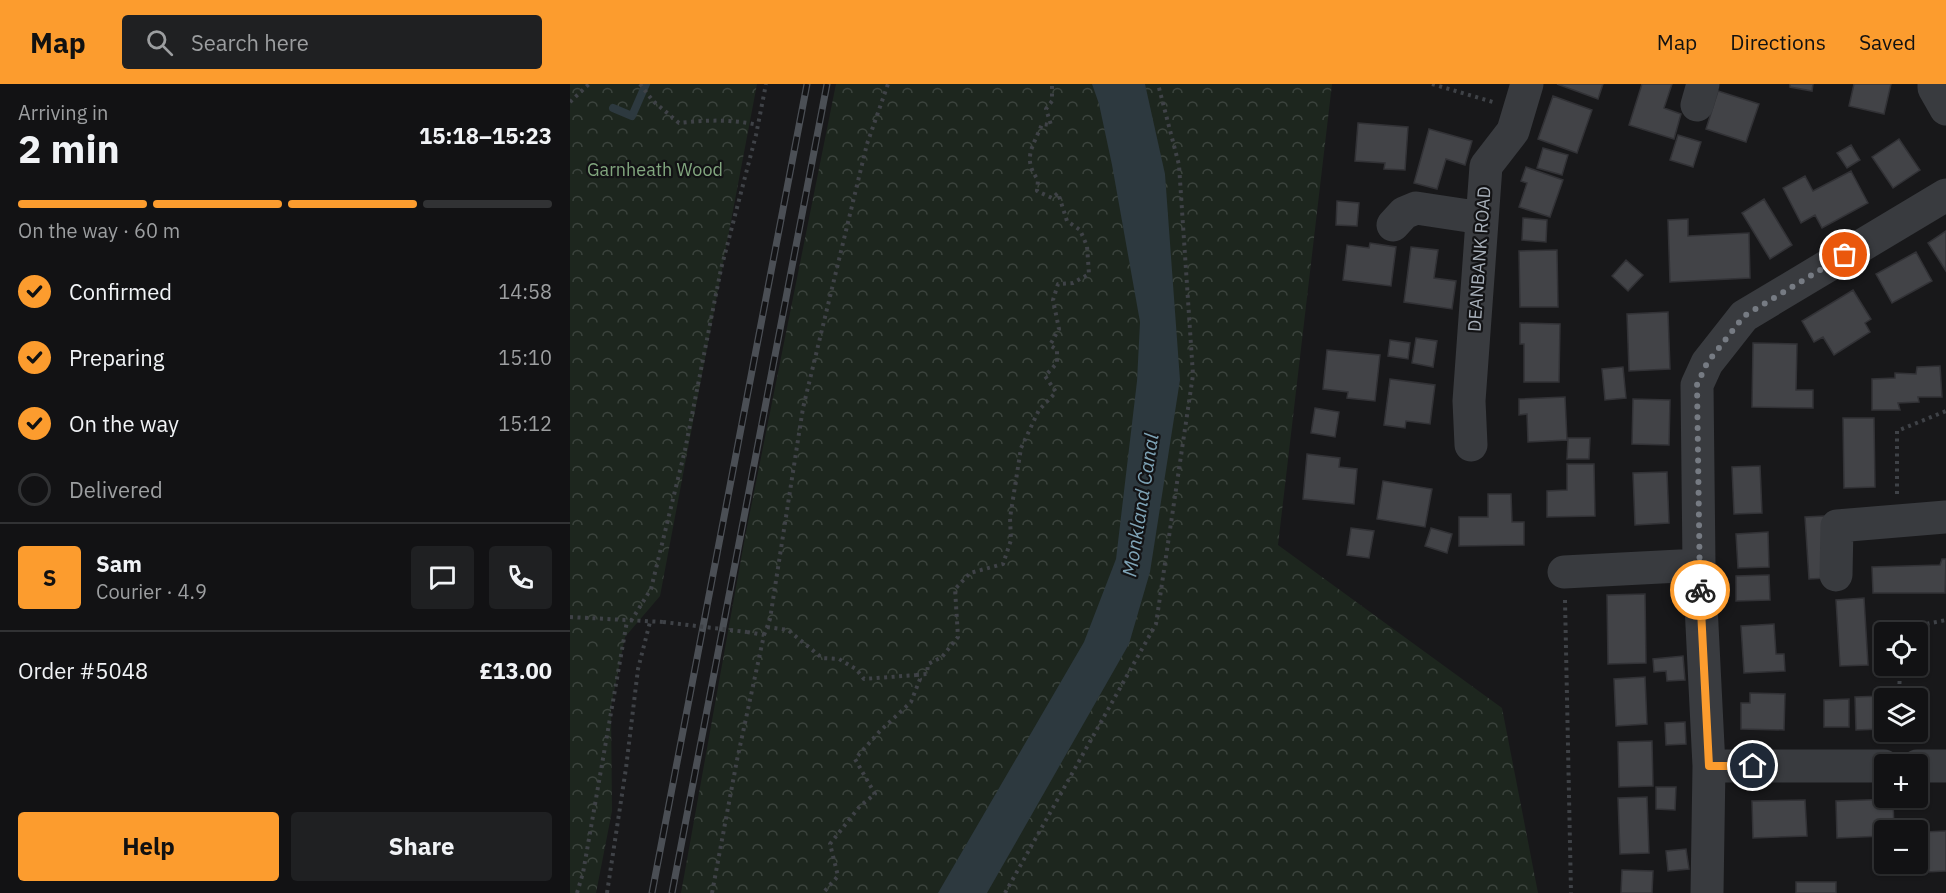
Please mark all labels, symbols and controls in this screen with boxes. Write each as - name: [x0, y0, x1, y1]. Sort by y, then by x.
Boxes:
- search box: [122, 15, 542, 69]
- text: Map: [30, 24, 86, 61]
- icon: search: [143, 26, 176, 59]
- text: Search here: [191, 28, 309, 57]
- text: Map: [1657, 28, 1697, 56]
- text: Directions: [1730, 28, 1826, 56]
- text: Saved: [1859, 28, 1916, 56]
- text: Arriving in: [18, 99, 108, 126]
- text: 15:18–15:23: [419, 121, 552, 150]
- text: 2 min: [18, 123, 120, 174]
- park label: Garnheath Wood: [587, 158, 723, 181]
- street label: DEANBANK ROAD: [1462, 185, 1496, 333]
- text: On the way · 60 m: [18, 217, 180, 244]
- pin: [1819, 229, 1870, 280]
- icon: bag: [1828, 238, 1861, 271]
- icon: check: [18, 275, 51, 308]
- text: Confirmed: [69, 277, 172, 306]
- text: 14:58: [498, 278, 552, 305]
- icon: check: [18, 341, 51, 374]
- text: Preparing: [69, 343, 164, 372]
- text: 15:10: [498, 344, 552, 371]
- icon: check: [18, 407, 51, 440]
- text: On the way: [69, 409, 179, 438]
- text: 15:12: [498, 410, 552, 437]
- water label: Monkland Canal: [1115, 431, 1165, 579]
- text: Delivered: [69, 475, 163, 504]
- button: chat: [411, 546, 474, 609]
- button: phone: [489, 546, 552, 609]
- text: Sam: [96, 549, 142, 578]
- courier: [1670, 560, 1730, 620]
- text: S: [43, 563, 56, 592]
- icon: bike: [1684, 574, 1717, 607]
- text: Courier · 4.9: [96, 578, 207, 605]
- map controls: [1874, 622, 1928, 874]
- button: locate: [1874, 622, 1928, 676]
- text: Order #5048: [18, 656, 148, 685]
- text: £13.00: [480, 656, 552, 685]
- button: layers: [1874, 688, 1928, 742]
- pin: [1727, 740, 1778, 791]
- icon: home: [1736, 749, 1769, 782]
- button: +: [1874, 754, 1928, 808]
- button: Help: [18, 812, 279, 881]
- button: Share: [291, 812, 552, 881]
- button: −: [1874, 820, 1928, 874]

